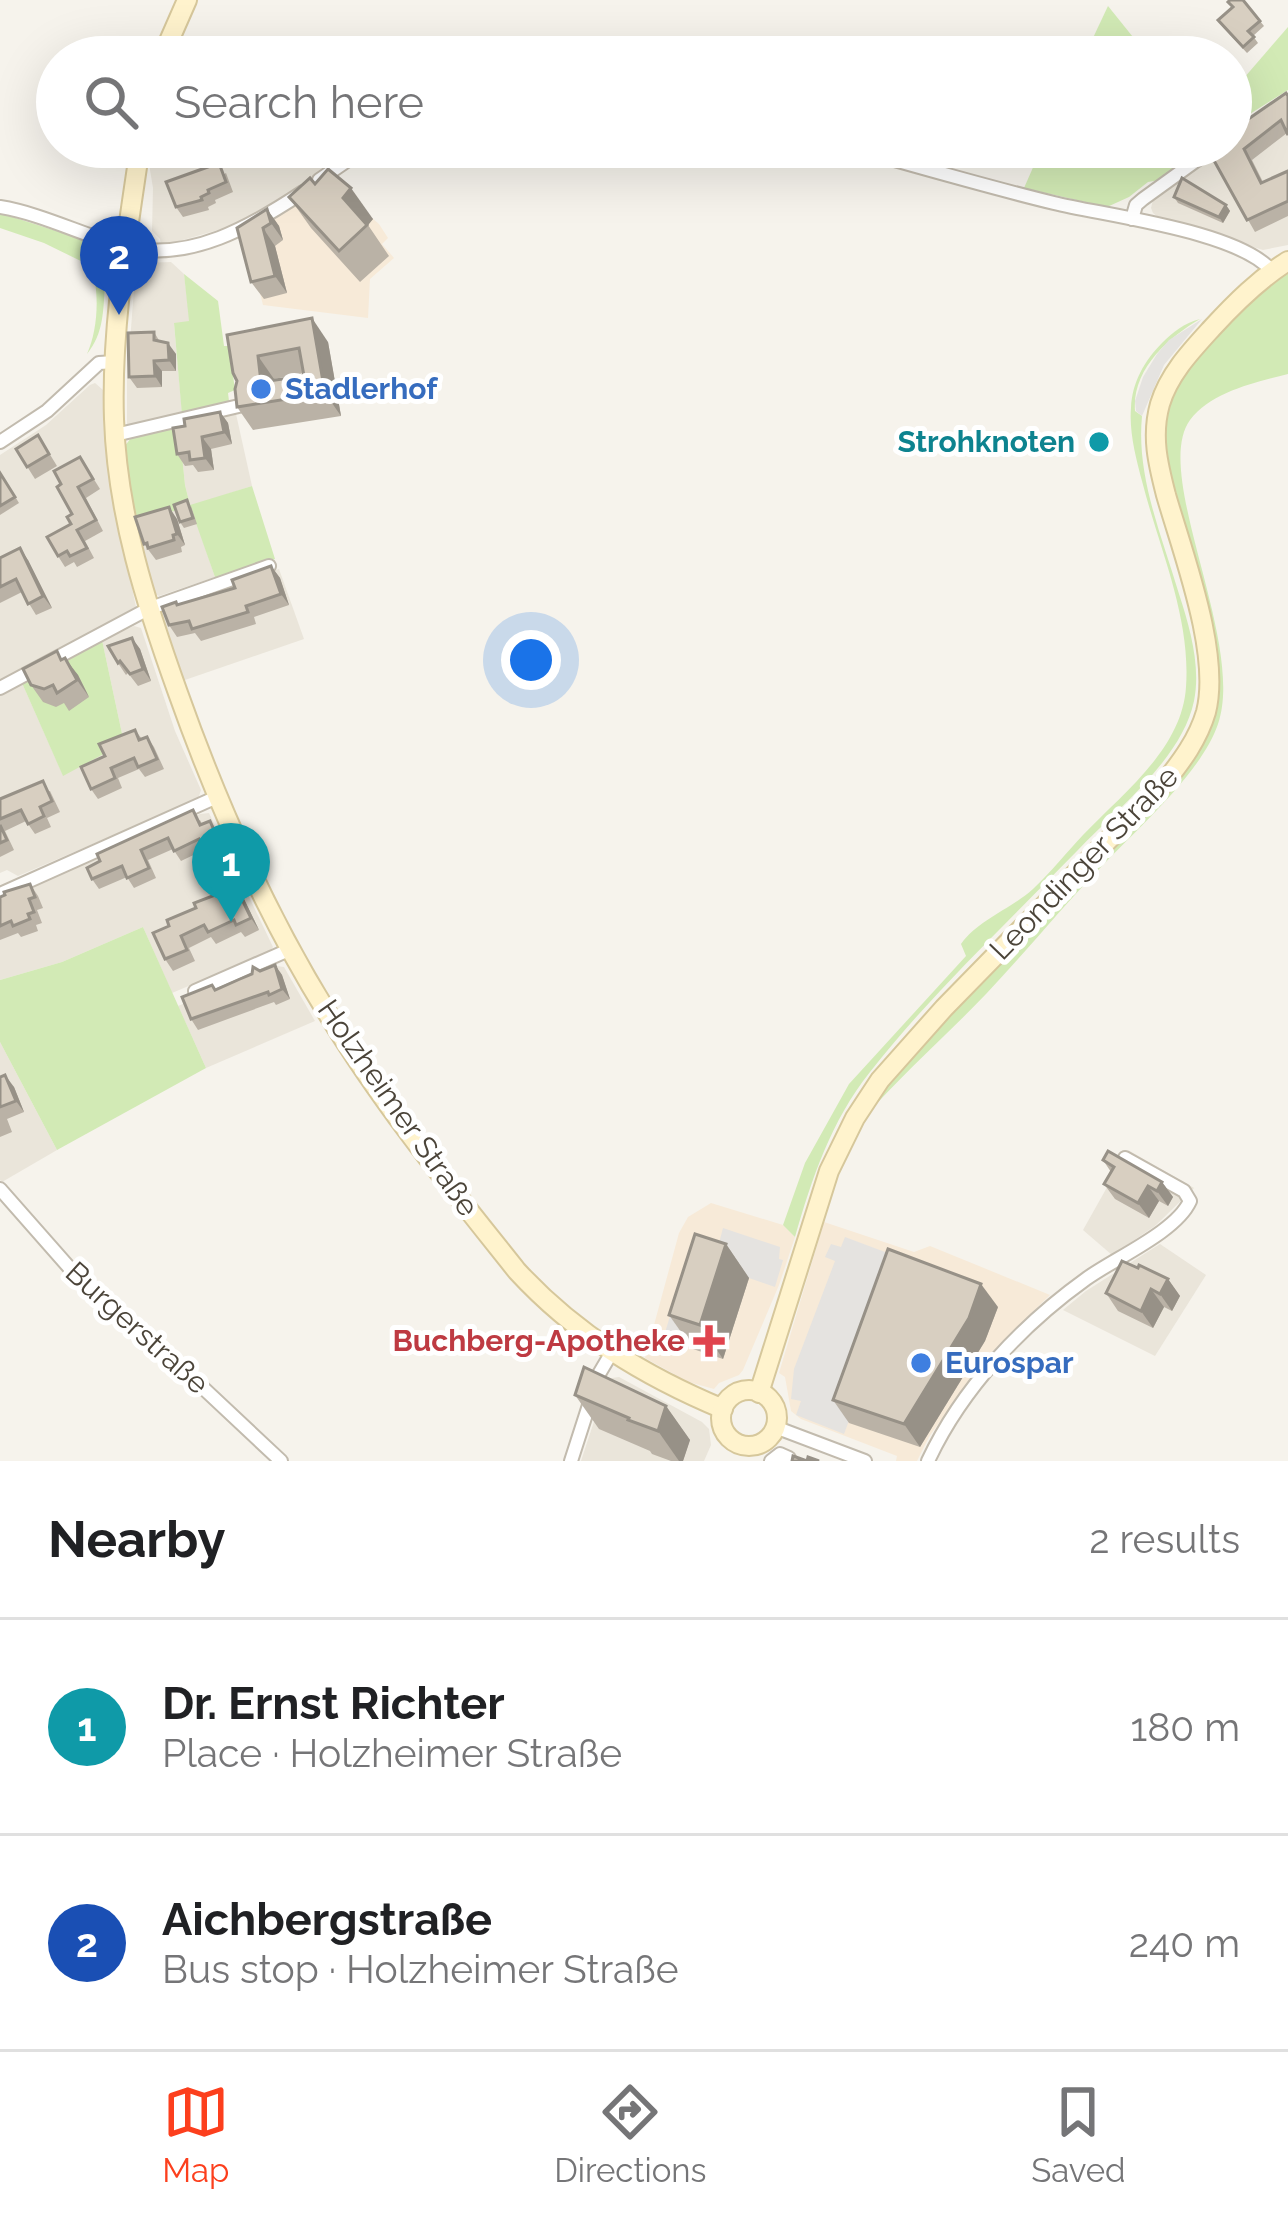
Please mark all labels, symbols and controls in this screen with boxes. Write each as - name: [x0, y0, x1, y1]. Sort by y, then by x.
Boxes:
- search box: [36, 36, 1252, 168]
- icon: search: [78, 69, 144, 135]
- text: Search here: [174, 76, 424, 129]
- pin: 2: [80, 216, 158, 315]
- place label: Stadlerhof: [285, 371, 438, 406]
- marker: Stadlerhof: [248, 376, 274, 402]
- place label: Strohknoten: [898, 424, 1075, 459]
- marker: Strohknoten: [1086, 429, 1112, 455]
- your location: [501, 630, 561, 690]
- street label: Leondinger Straße: [982, 759, 1185, 967]
- pin: 1: [192, 823, 270, 922]
- street label: Holzheimer Straße: [311, 993, 486, 1223]
- street label: Burgerstraße: [59, 1254, 216, 1401]
- place label: Buchberg-Apotheke: [392, 1323, 685, 1358]
- marker: Buchberg-Apotheke: [696, 1328, 722, 1354]
- place label: Eurospar: [945, 1345, 1074, 1380]
- marker: Eurospar: [908, 1350, 934, 1376]
- text: Nearby: [48, 1509, 225, 1569]
- text: 2 results: [1089, 1516, 1240, 1562]
- text: Dr. Ernst Richter: [162, 1677, 505, 1730]
- text: 1: [77, 1704, 97, 1750]
- text: 180 m: [1131, 1704, 1240, 1750]
- text: Place · Holzheimer Straße: [162, 1730, 622, 1776]
- text: Aichbergstraße: [162, 1893, 492, 1946]
- text: 2: [76, 1920, 98, 1966]
- text: 240 m: [1129, 1920, 1240, 1966]
- text: Bus stop · Holzheimer Straße: [162, 1946, 679, 1992]
- tab: Map: [162, 2079, 229, 2190]
- tab: Directions: [554, 2079, 707, 2190]
- tab: Saved: [1031, 2079, 1126, 2190]

